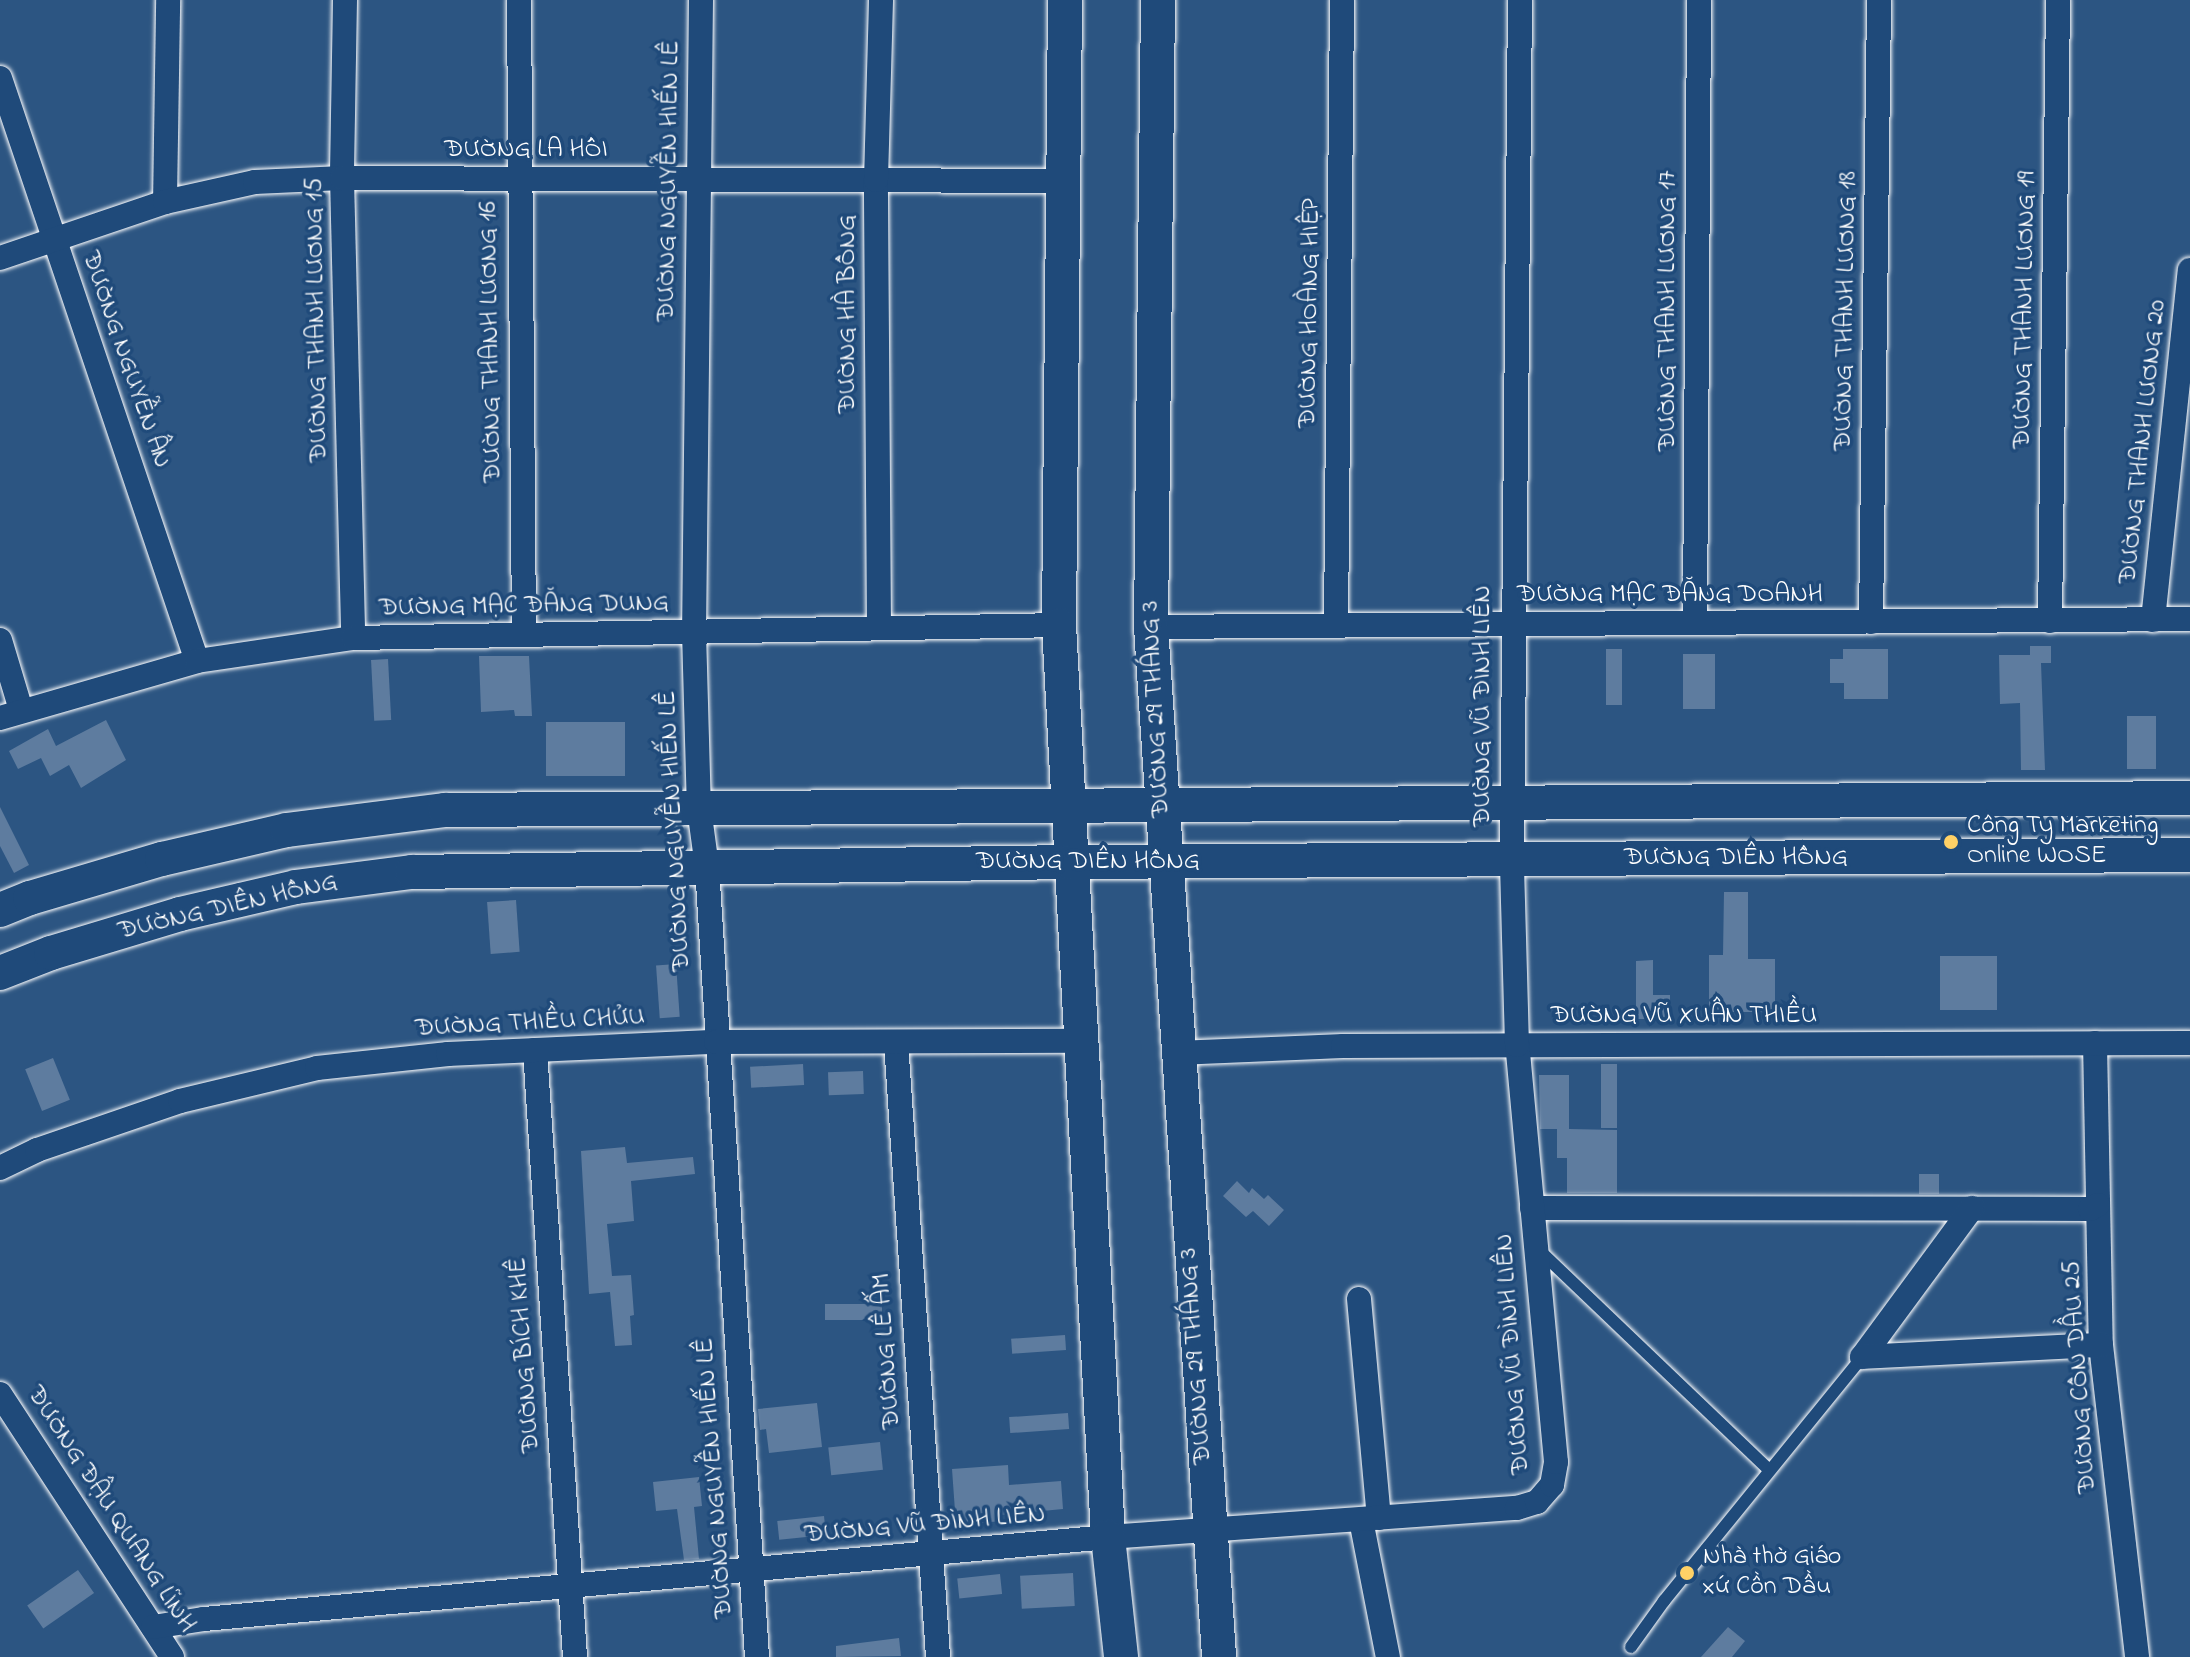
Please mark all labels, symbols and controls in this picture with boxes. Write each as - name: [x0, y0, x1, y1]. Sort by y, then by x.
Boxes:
- street label: ĐƯỜNG NGUYỄN HIẾN LÊ: [652, 40, 688, 322]
- street label: ĐƯỜNG LA HỐI: [444, 135, 608, 167]
- street label: ĐƯỜNG THANH LƯƠNG 17: [1653, 171, 1685, 451]
- street label: ĐƯỜNG THANH LƯƠNG 18: [1829, 171, 1865, 451]
- street label: ĐƯỜNG THANH LƯƠNG 19: [2008, 171, 2044, 449]
- street label: ĐƯỜNG THANH LƯƠNG 15: [300, 177, 336, 463]
- street label: ĐƯỜNG HOÀNG HIỆP: [1293, 198, 1329, 428]
- street label: ĐƯỜNG THANH LƯƠNG 16: [474, 201, 510, 483]
- street label: ĐƯỜNG HÀ BỒNG: [833, 214, 865, 414]
- street label: ĐƯỜNG NGUYỄN ÂN: [73, 248, 177, 472]
- street label: ĐƯỜNG THANH LƯƠNG 20: [2114, 298, 2174, 586]
- street label: ĐƯỜNG MẠC ĐĂNG DOANH: [1517, 580, 1823, 612]
- street label: ĐƯỜNG VŨ ĐÌNH LIÊN: [1468, 585, 1500, 827]
- street label: ĐƯỜNG MẠC ĐĂNG DUNG: [379, 589, 669, 625]
- street label: ĐƯỜNG 29 THÁNG 3: [1136, 600, 1178, 818]
- street label: ĐƯỜNG NGUYỄN HIẾN LÊ: [653, 690, 699, 972]
- place label: Công Ty Marketing Online WOSE: [1967, 811, 2158, 872]
- marker: Công Ty Marketing Online WOSE: [1942, 833, 1960, 851]
- street label: ĐƯỜNG DIÊN HỒNG: [1624, 843, 1848, 875]
- street label: ĐƯỜNG DIÊN HỒNG: [976, 847, 1200, 879]
- street label: ĐƯỜNG DIÊN HỒNG: [115, 868, 341, 948]
- street label: ĐƯỜNG VŨ XUÂN THIỀU: [1551, 1001, 1817, 1033]
- street label: ĐƯỜNG THIỀU CHỬU: [414, 1002, 646, 1046]
- street label: ĐƯỜNG VŨ ĐÌNH LIÊN: [1490, 1232, 1538, 1476]
- street label: ĐƯỜNG 29 THÁNG 3: [1174, 1247, 1220, 1465]
- street label: ĐƯỜNG BÍCH KHÊ: [504, 1256, 548, 1454]
- street label: ĐƯỜNG CỒN DẦU 25: [2057, 1259, 2105, 1495]
- street label: ĐƯỜNG LÊ ẤM: [867, 1272, 909, 1430]
- street label: ĐƯỜNG NGUYỄN HIẾN LÊ: [691, 1337, 741, 1619]
- street label: ĐƯỜNG ĐẬU QUANG LĨNH: [19, 1381, 201, 1639]
- street label: ĐƯỜNG VŨ ĐÌNH LIÊN: [803, 1500, 1047, 1552]
- place label: Nhà thờ Giáo xứ Cồn Dầu: [1703, 1542, 1841, 1604]
- marker: Nhà thờ Giáo xứ Cồn Dầu: [1678, 1564, 1696, 1582]

